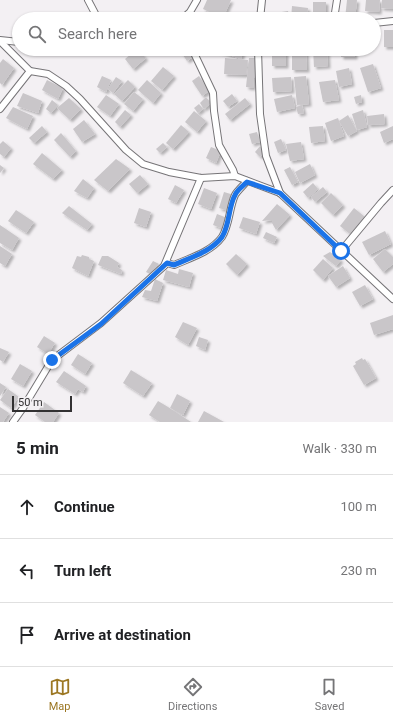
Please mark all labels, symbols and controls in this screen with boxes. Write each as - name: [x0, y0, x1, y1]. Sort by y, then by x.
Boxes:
- search box: [12, 12, 381, 56]
- icon: search: [26, 23, 48, 45]
- text: Search here: [58, 25, 137, 43]
- route start: [332, 242, 350, 260]
- route end: [43, 351, 61, 369]
- scale bar: [12, 394, 72, 413]
- text: 50 m: [18, 396, 43, 409]
- text: 5 min: [16, 438, 59, 458]
- text: Walk · 330 m: [302, 441, 377, 456]
- icon: ahead: [16, 496, 38, 518]
- text: Continue: [54, 498, 115, 516]
- text: 100 m: [340, 499, 377, 514]
- icon: left: [16, 560, 38, 582]
- text: Turn left: [54, 562, 111, 580]
- text: 230 m: [340, 563, 377, 578]
- icon: arrive: [16, 624, 38, 646]
- text: Arrive at destination: [54, 626, 191, 644]
- tab: Map: [49, 676, 71, 713]
- tab: Directions: [168, 676, 217, 713]
- tab: Saved: [315, 676, 344, 713]

